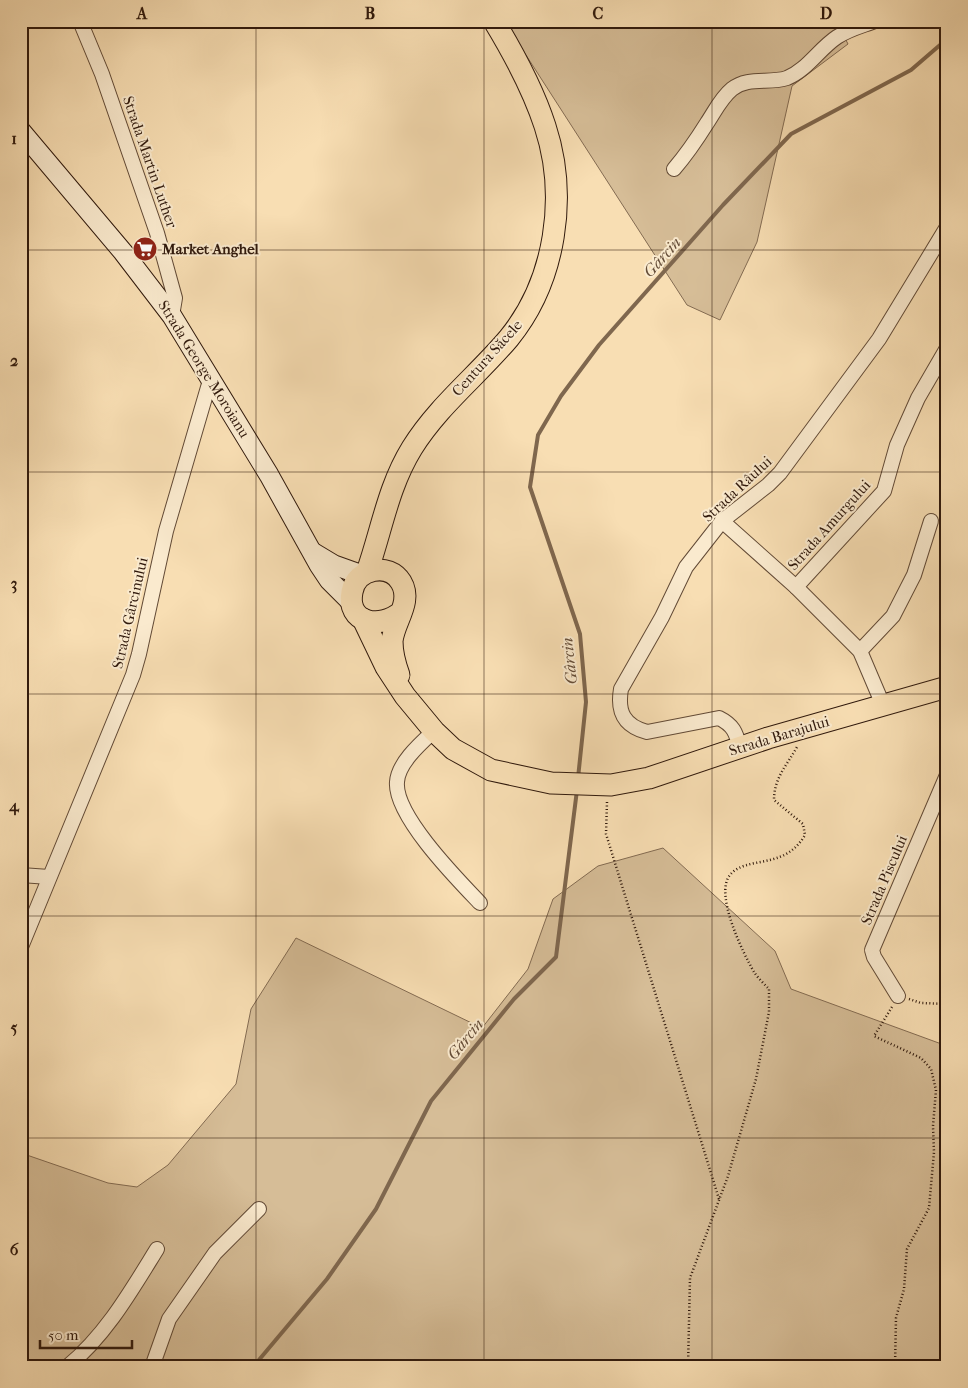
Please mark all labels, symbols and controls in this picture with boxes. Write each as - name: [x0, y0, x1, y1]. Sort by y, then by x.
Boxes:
- text: A: [136, 4, 148, 23]
- text: B: [365, 4, 375, 23]
- text: C: [593, 4, 604, 23]
- text: D: [820, 4, 832, 23]
- street label: Strada Martin Luther: [119, 94, 181, 231]
- text: 1: [11, 129, 17, 148]
- water label: Gârcin: [639, 233, 685, 281]
- supermarket icon: Market Anghel: [132, 236, 158, 262]
- place label: Market Anghel: [161, 240, 260, 258]
- street label: Strada George Moroianu: [154, 297, 254, 441]
- street label: Centura Săcele: [448, 316, 526, 400]
- text: 2: [10, 351, 18, 370]
- street label: Strada Râului: [699, 452, 776, 526]
- street label: Strada Amurgului: [784, 476, 875, 574]
- street label: Strada Gârcinului: [108, 555, 152, 670]
- text: 3: [11, 574, 17, 594]
- water label: Gârcin: [557, 637, 581, 685]
- street label: Strada Barajului: [727, 712, 832, 760]
- text: 4: [8, 796, 20, 816]
- street label: Strada Piscului: [857, 832, 911, 928]
- water label: Gârcin: [443, 1015, 487, 1063]
- text: 5: [11, 1018, 18, 1037]
- text: 6: [10, 1240, 19, 1259]
- scale bar: [40, 1318, 132, 1350]
- text: 50 m: [48, 1326, 79, 1344]

